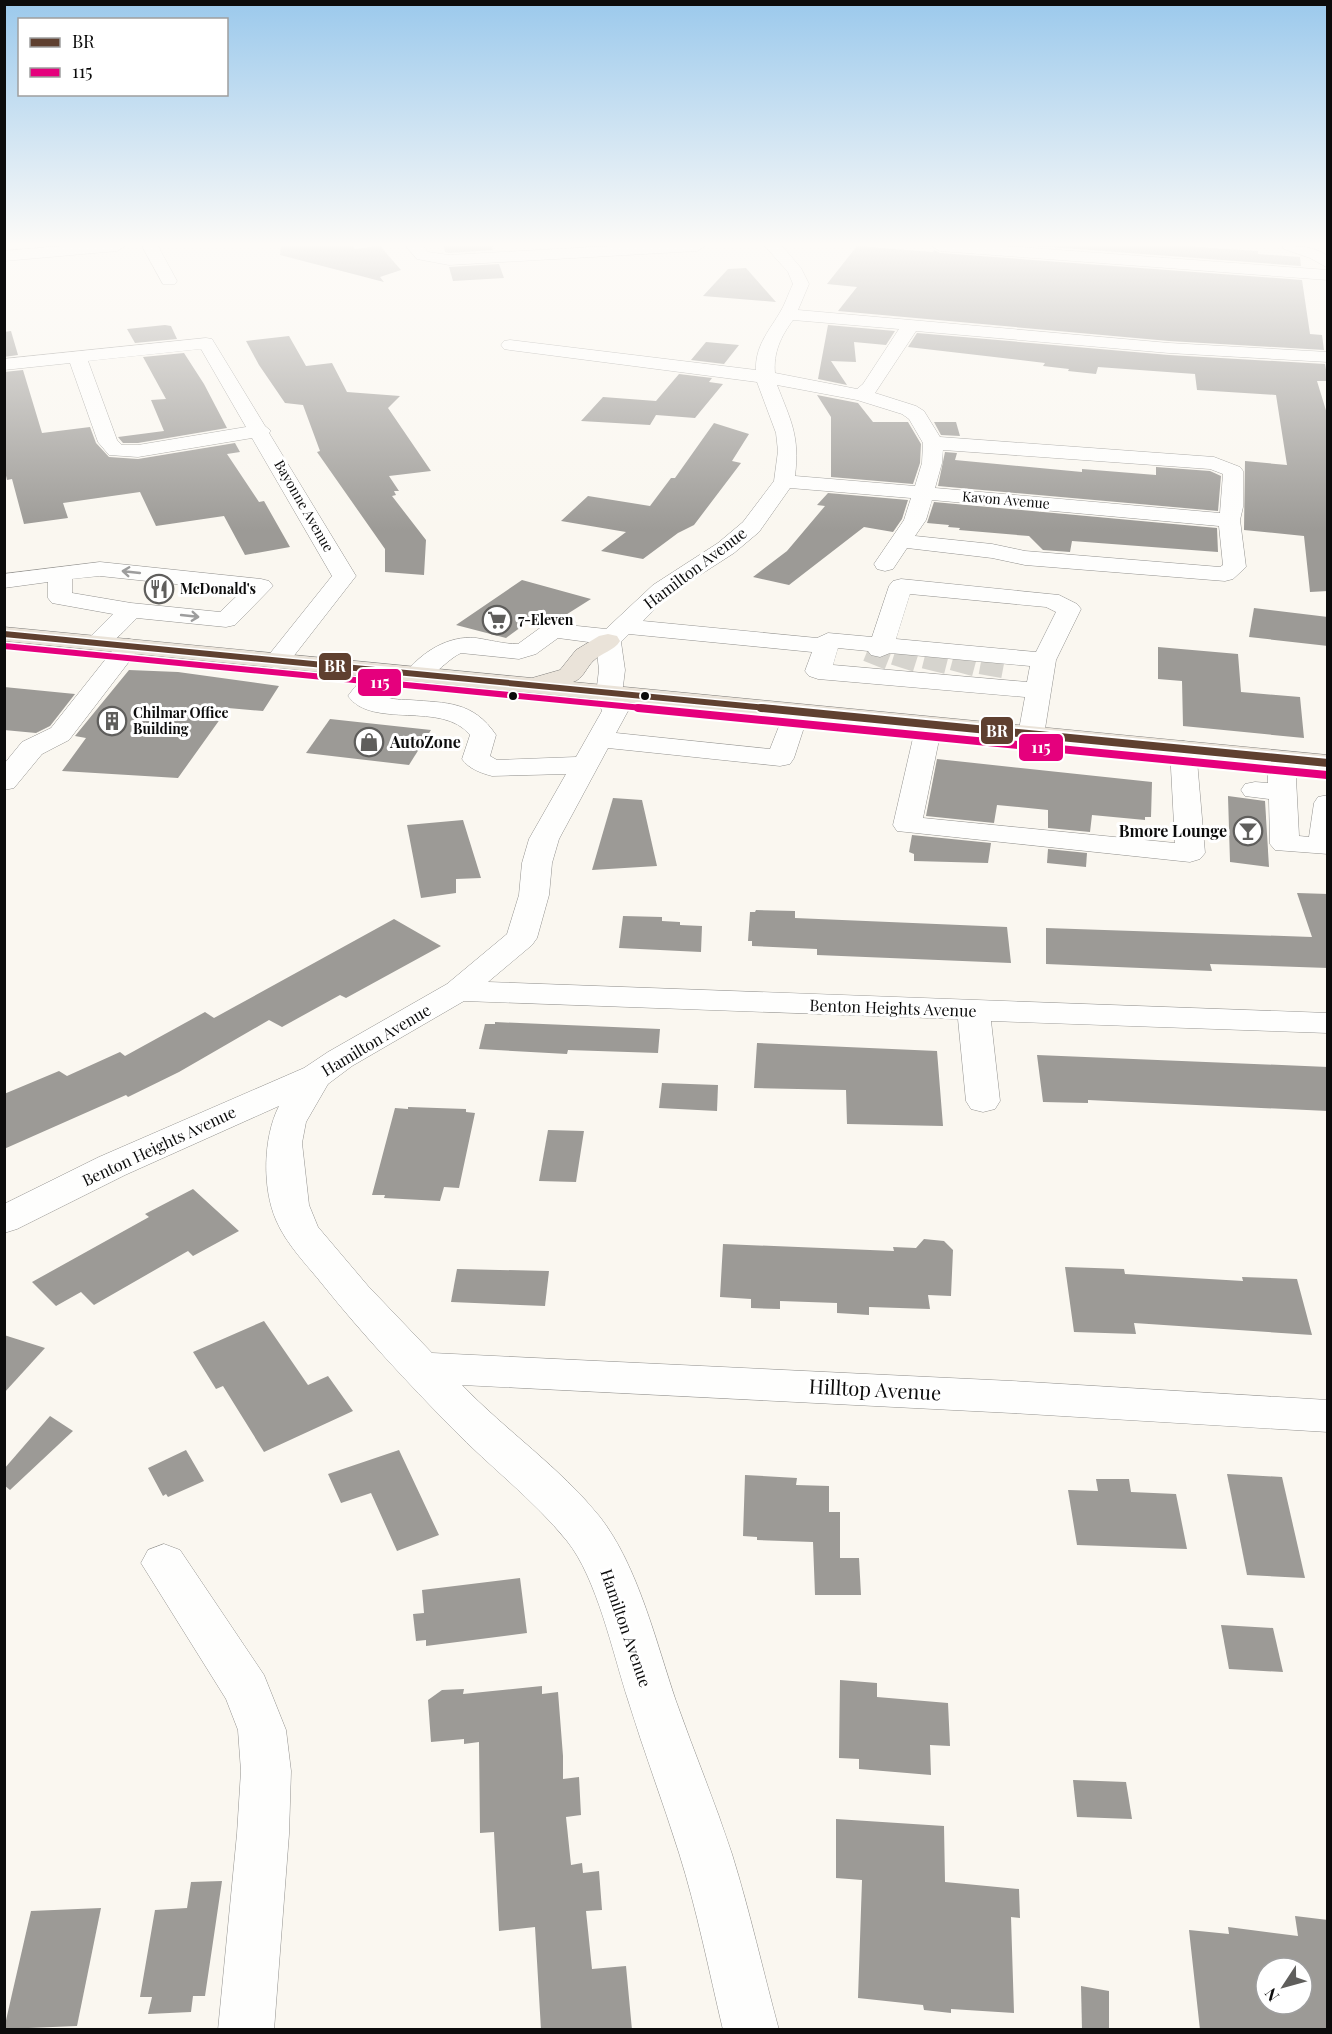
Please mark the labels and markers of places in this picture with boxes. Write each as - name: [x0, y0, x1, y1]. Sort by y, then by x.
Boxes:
- restaurant icon: McDonald's: [143, 573, 175, 605]
- place label: McDonald's: [180, 579, 256, 598]
- supermarket icon: 7-Eleven: [481, 604, 513, 636]
- place label: 7-Eleven: [518, 610, 574, 629]
- unlabelled marker: [507, 690, 519, 702]
- unlabelled marker: [639, 690, 651, 702]
- place label: Chilmar Office Building: [133, 703, 228, 738]
- building icon: Chilmar Office Building: [96, 705, 128, 737]
- shop icon: AutoZone: [353, 726, 385, 758]
- place label: AutoZone: [389, 731, 461, 752]
- bar icon: Bmore Lounge: [1232, 815, 1264, 847]
- place label: Bmore Lounge: [1119, 820, 1227, 841]

